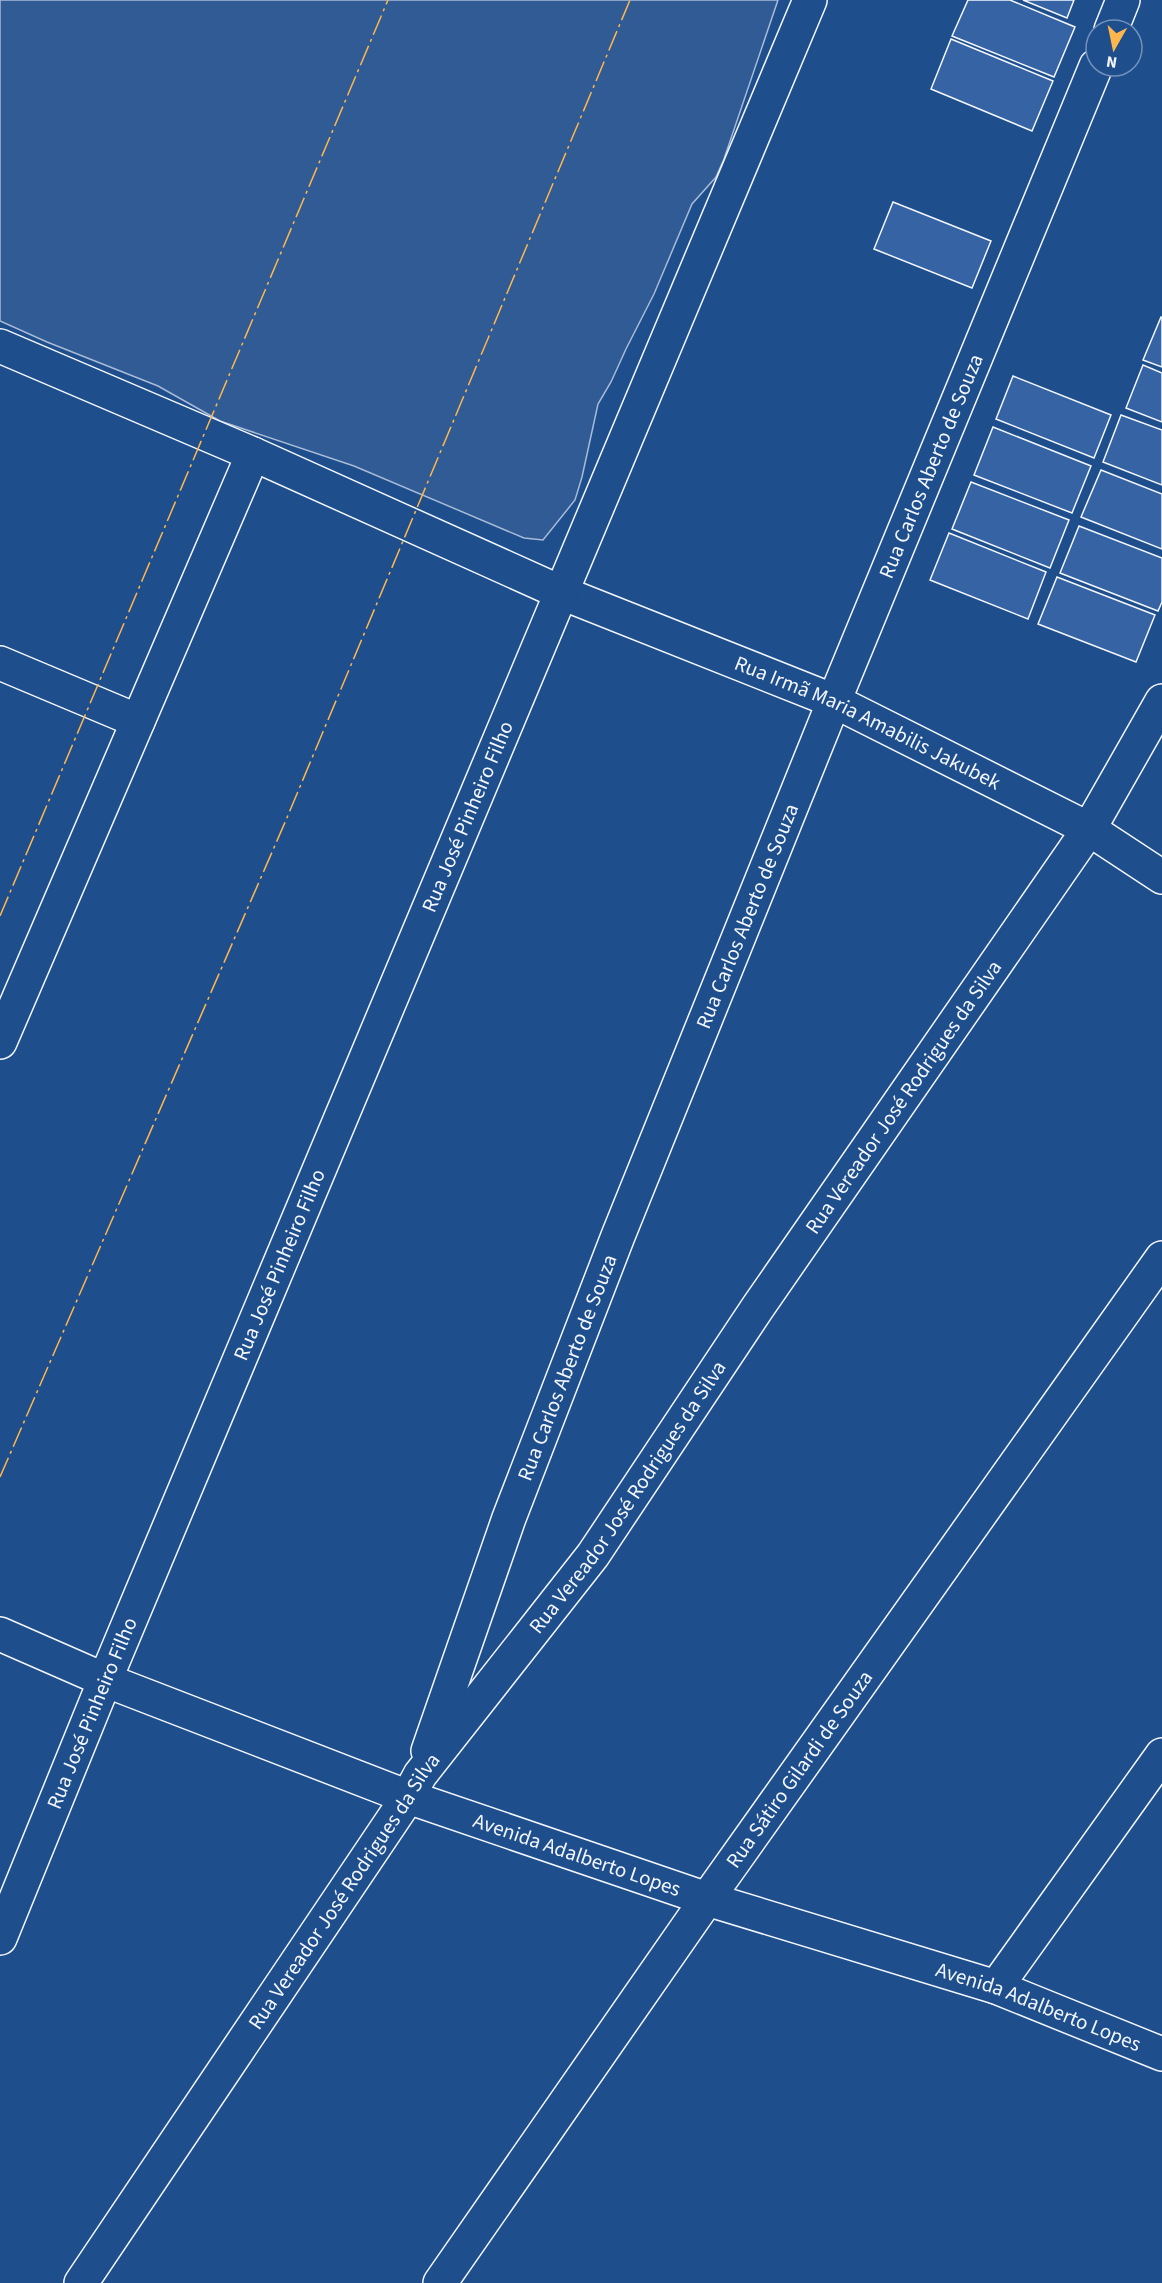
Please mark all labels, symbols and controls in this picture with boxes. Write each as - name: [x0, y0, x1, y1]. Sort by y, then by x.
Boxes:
- north arrow: [1084, 18, 1144, 78]
- text: N: [1105, 50, 1119, 74]
- street label: Rua Carlos Aberto de Souza: [871, 349, 991, 583]
- street label: Rua Irmã Maria Amabilis Jakubek: [730, 648, 1006, 798]
- street label: Rua José Pinheiro Filho: [414, 716, 521, 917]
- street label: Rua Carlos Aberto de Souza: [688, 799, 806, 1033]
- street label: Rua Vereador José Rodrigues da Silva: [798, 954, 1009, 1240]
- street label: Rua José Pinheiro Filho: [226, 1164, 333, 1365]
- street label: Rua Carlos Aberto de Souza: [510, 1250, 624, 1485]
- street label: Rua Vereador José Rodrigues da Silva: [522, 1354, 733, 1640]
- street label: Rua José Pinheiro Filho: [39, 1612, 145, 1814]
- street label: Rua Sátiro Gilardi de Souza: [719, 1664, 880, 1874]
- street label: Rua Vereador José Rodrigues da Silva: [241, 1746, 447, 2036]
- street label: Avenida Adalberto Lopes: [469, 1805, 685, 1904]
- street label: Avenida Adalberto Lopes: [932, 1955, 1146, 2059]

